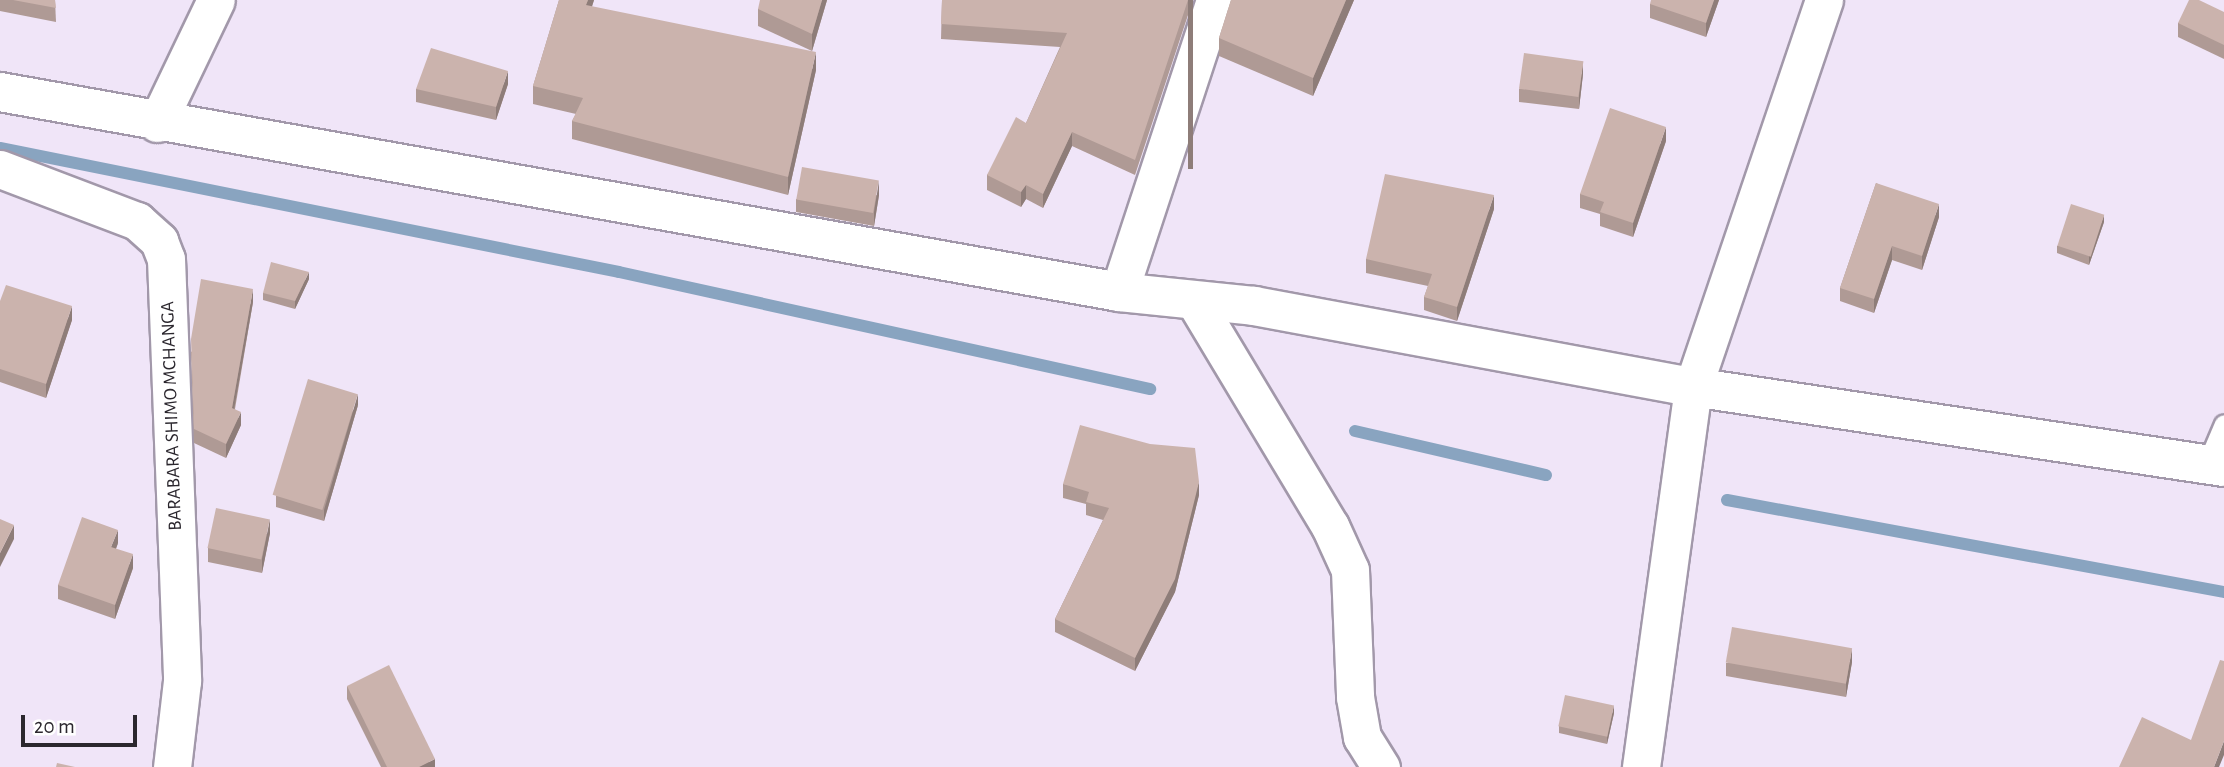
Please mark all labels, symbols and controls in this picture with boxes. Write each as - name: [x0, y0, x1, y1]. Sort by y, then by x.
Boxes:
- street label: BARABARA SHIMO MCHANGA: [157, 301, 187, 531]
- scale bar: [24, 700, 140, 744]
- text: 20 m: [34, 716, 75, 737]

